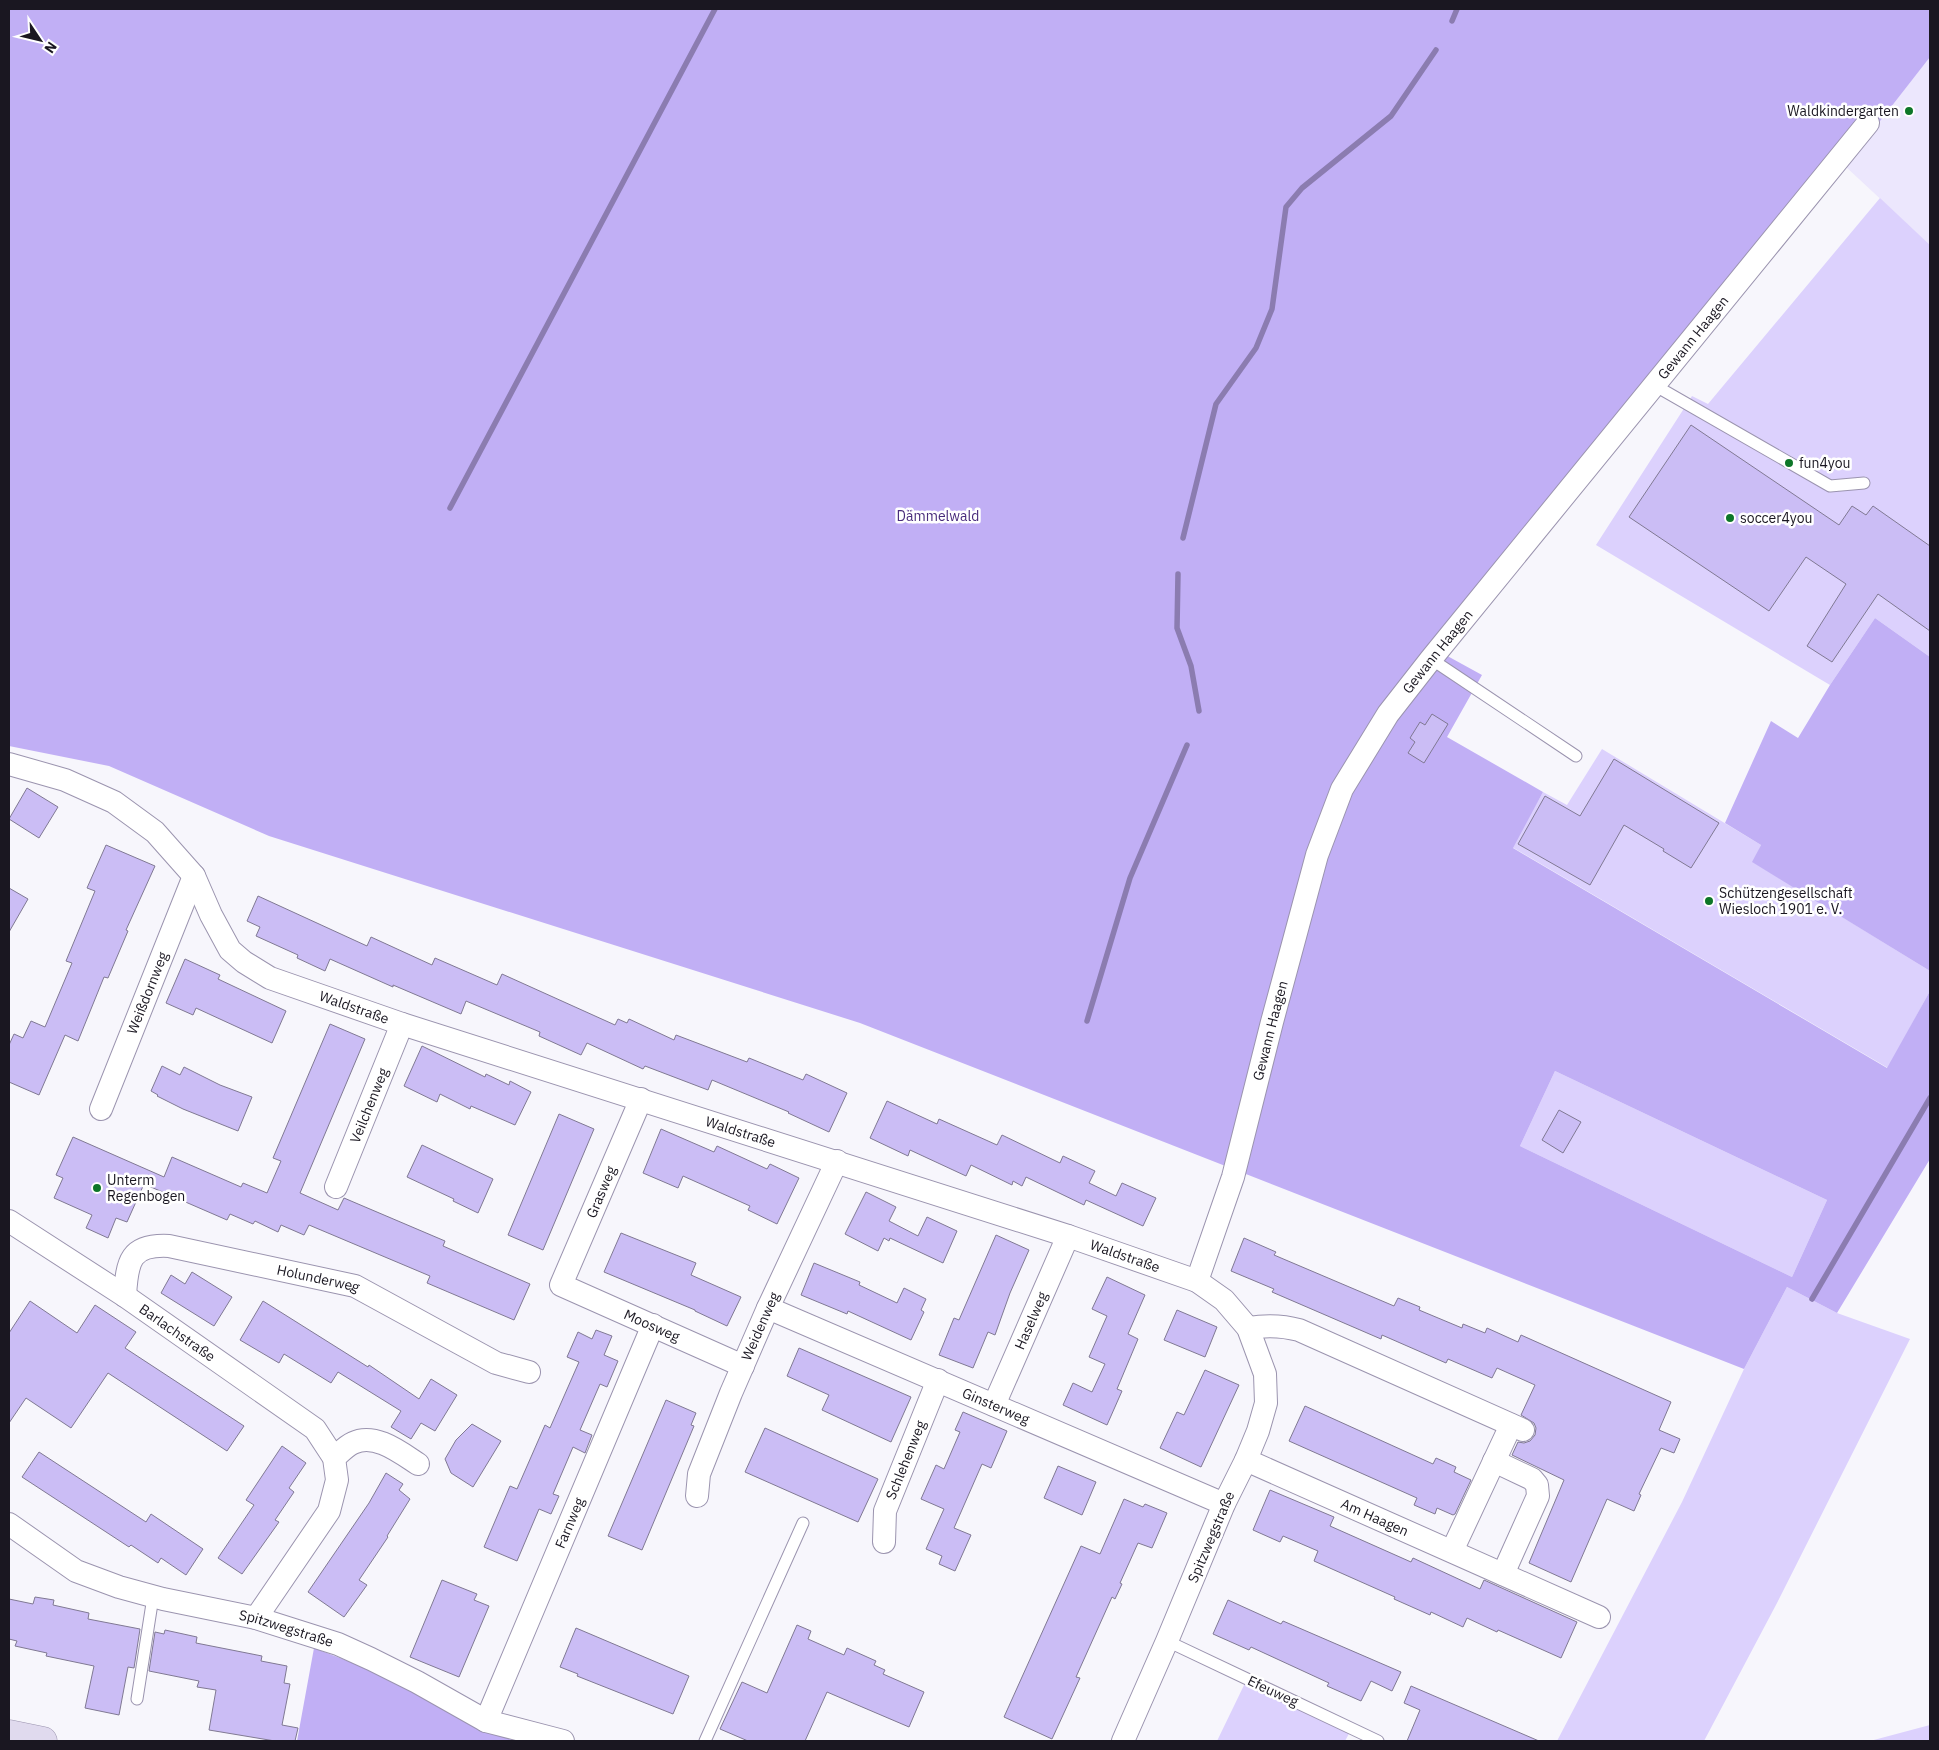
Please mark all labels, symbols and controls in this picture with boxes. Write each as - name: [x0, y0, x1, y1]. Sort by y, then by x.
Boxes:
- north arrow: [15, 15, 65, 65]
- text: N: [40, 38, 61, 57]
- place label: Waldkindergarten: [1787, 102, 1899, 120]
- marker: Waldkindergarten: [1903, 105, 1915, 117]
- street label: Gewann Haagen: [1654, 292, 1732, 383]
- place label: fun4you: [1799, 454, 1851, 472]
- marker: fun4you: [1783, 457, 1795, 469]
- park label: Dämmelwald: [897, 507, 979, 525]
- place label: soccer4you: [1740, 509, 1813, 527]
- marker: soccer4you: [1724, 512, 1736, 524]
- street label: Gewann Haagen: [1398, 606, 1477, 697]
- place label: Schützengesellschaft Wiesloch 1901 e. V.: [1719, 884, 1853, 918]
- marker: Schützengesellschaft Wiesloch 1901 e. V.: [1703, 895, 1715, 907]
- street label: Weißdornweg: [123, 949, 172, 1037]
- street label: Gewann Haagen: [1249, 979, 1292, 1083]
- street label: Waldstraße: [317, 987, 392, 1028]
- street label: Veilchenweg: [346, 1065, 393, 1146]
- street label: Waldstraße: [703, 1112, 778, 1151]
- street label: Grasweg: [582, 1163, 620, 1221]
- place label: Unterm Regenbogen: [107, 1171, 185, 1205]
- marker: Unterm Regenbogen: [91, 1182, 103, 1194]
- street label: Waldstraße: [1088, 1235, 1163, 1276]
- street label: Holunderweg: [275, 1260, 364, 1296]
- street label: Haselweg: [1010, 1288, 1052, 1352]
- street label: Weidenweg: [737, 1289, 783, 1363]
- street label: Barlachstraße: [136, 1300, 219, 1366]
- street label: Moosweg: [621, 1305, 683, 1346]
- street label: Ginsterweg: [959, 1384, 1033, 1429]
- street label: Schlehenweg: [882, 1417, 930, 1502]
- street label: Spitzwegstraße: [1184, 1488, 1239, 1586]
- street label: Farnweg: [551, 1494, 588, 1551]
- street label: Am Haagen: [1338, 1494, 1412, 1540]
- street label: Spitzwegstraße: [237, 1606, 336, 1651]
- street label: Efeuweg: [1245, 1671, 1302, 1711]

